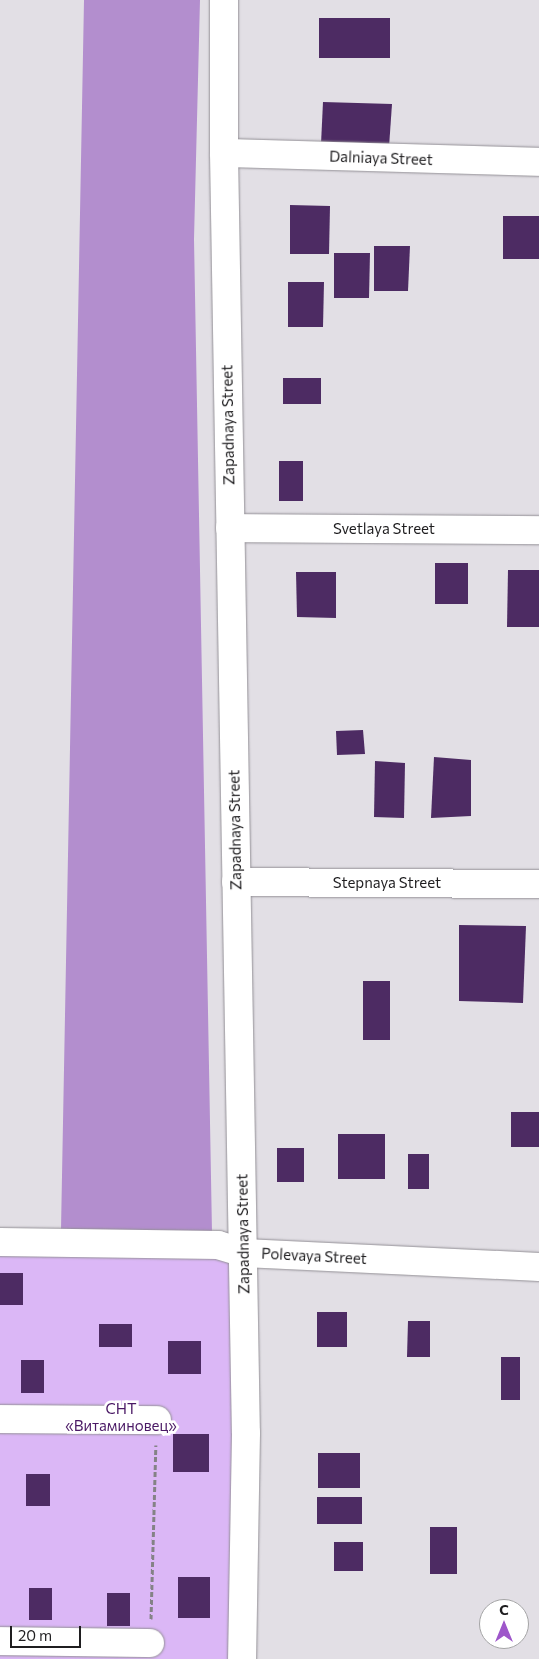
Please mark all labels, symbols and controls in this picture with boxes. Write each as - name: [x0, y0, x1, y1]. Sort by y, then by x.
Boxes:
- street label: Dalniaya Street: [329, 147, 433, 169]
- street label: Zapadnaya Street: [218, 365, 238, 485]
- street label: Svetlaya Street: [333, 520, 435, 538]
- street label: Zapadnaya Street: [225, 770, 245, 890]
- street label: Stepnaya Street: [333, 874, 441, 892]
- street label: Zapadnaya Street: [233, 1174, 253, 1294]
- street label: Polevaya Street: [261, 1244, 367, 1268]
- park label: СНТ «Витаминовец»: [65, 1399, 177, 1434]
- north arrow: [479, 1599, 529, 1649]
- text: С: [499, 1601, 509, 1618]
- scale bar: [12, 1616, 84, 1648]
- text: 20 m: [18, 1626, 52, 1644]

